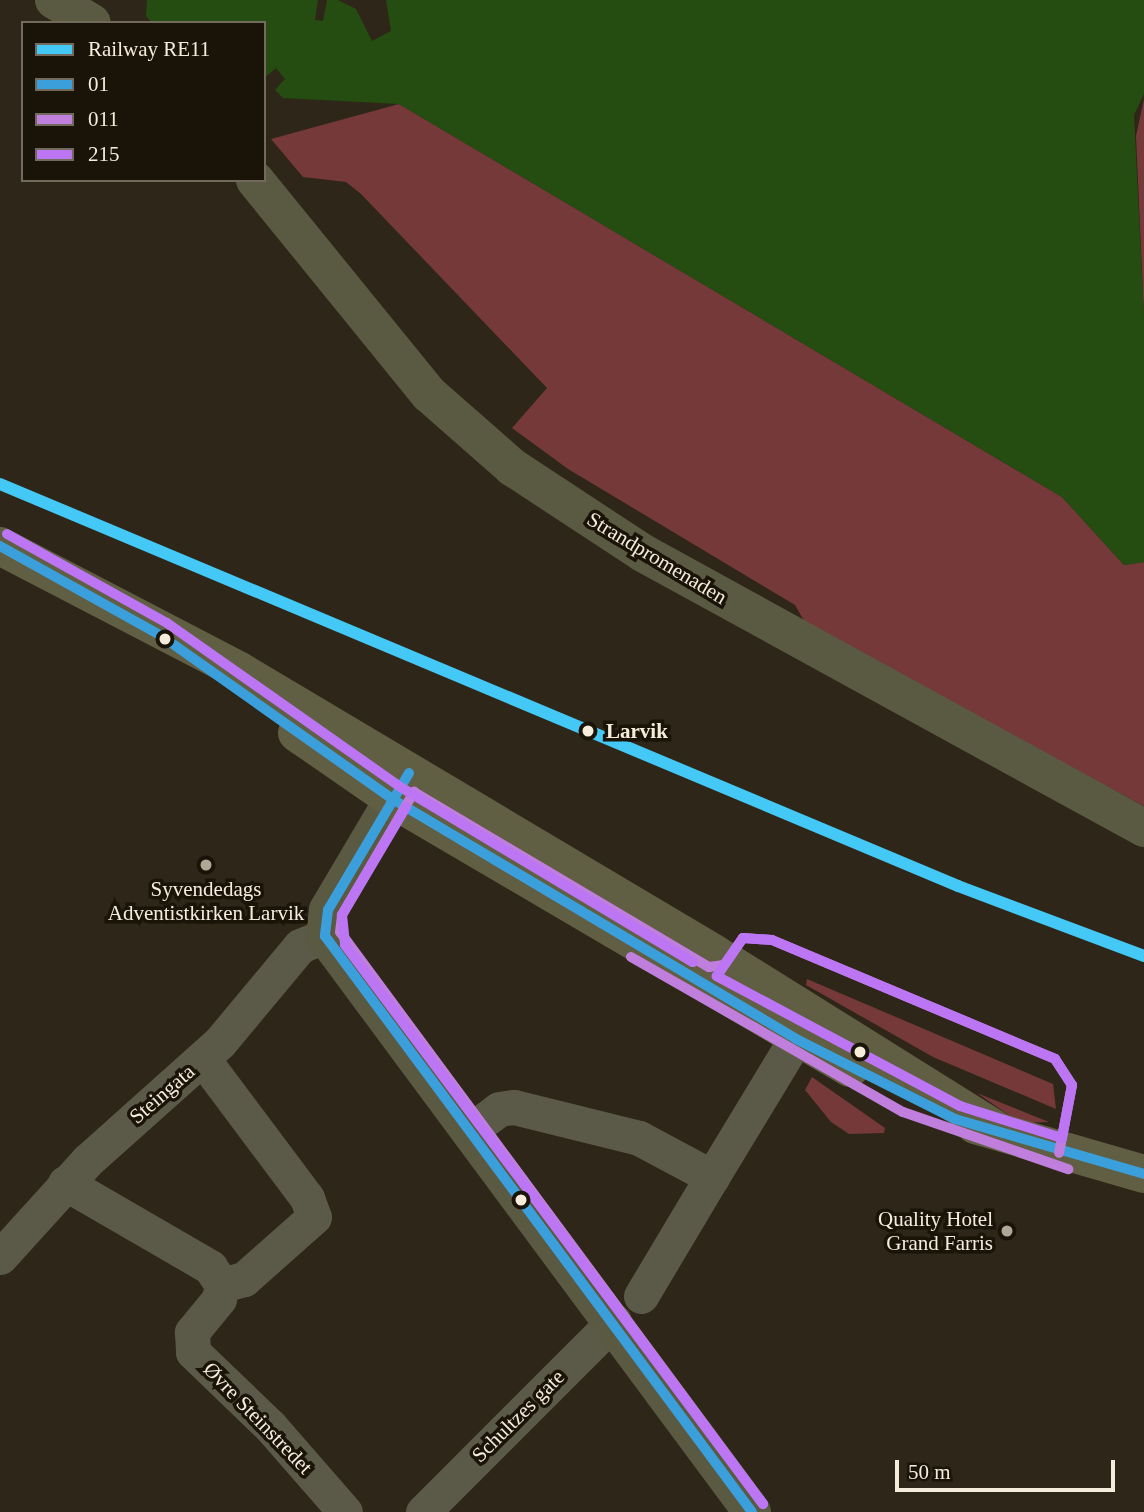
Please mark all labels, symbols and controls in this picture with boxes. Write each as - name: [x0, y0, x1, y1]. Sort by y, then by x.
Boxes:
- legend: [21, 21, 266, 182]
- text: Railway RE11: [88, 37, 210, 61]
- text: 01: [88, 72, 109, 96]
- text: 011: [88, 107, 119, 131]
- text: 215: [88, 142, 120, 166]
- street label: Strandpromenaden: [583, 506, 731, 610]
- unlabelled marker: [158, 632, 172, 646]
- place label: Larvik: [606, 718, 668, 744]
- marker: Larvik: [576, 719, 600, 743]
- marker: Syvendedags Adventistkirken Larvik: [198, 857, 214, 873]
- place label: Syvendedags Adventistkirken Larvik: [108, 876, 304, 926]
- unlabelled marker: [853, 1045, 867, 1059]
- street label: Steingata: [124, 1059, 200, 1129]
- unlabelled marker: [514, 1193, 528, 1207]
- place label: Quality Hotel Grand Farris: [878, 1206, 993, 1256]
- marker: Quality Hotel Grand Farris: [999, 1223, 1015, 1239]
- street label: Øvre Steinstredet: [198, 1357, 318, 1479]
- street label: Schultzes gate: [466, 1364, 570, 1468]
- scale bar: [899, 1446, 1120, 1490]
- text: 50 m: [908, 1460, 951, 1484]

